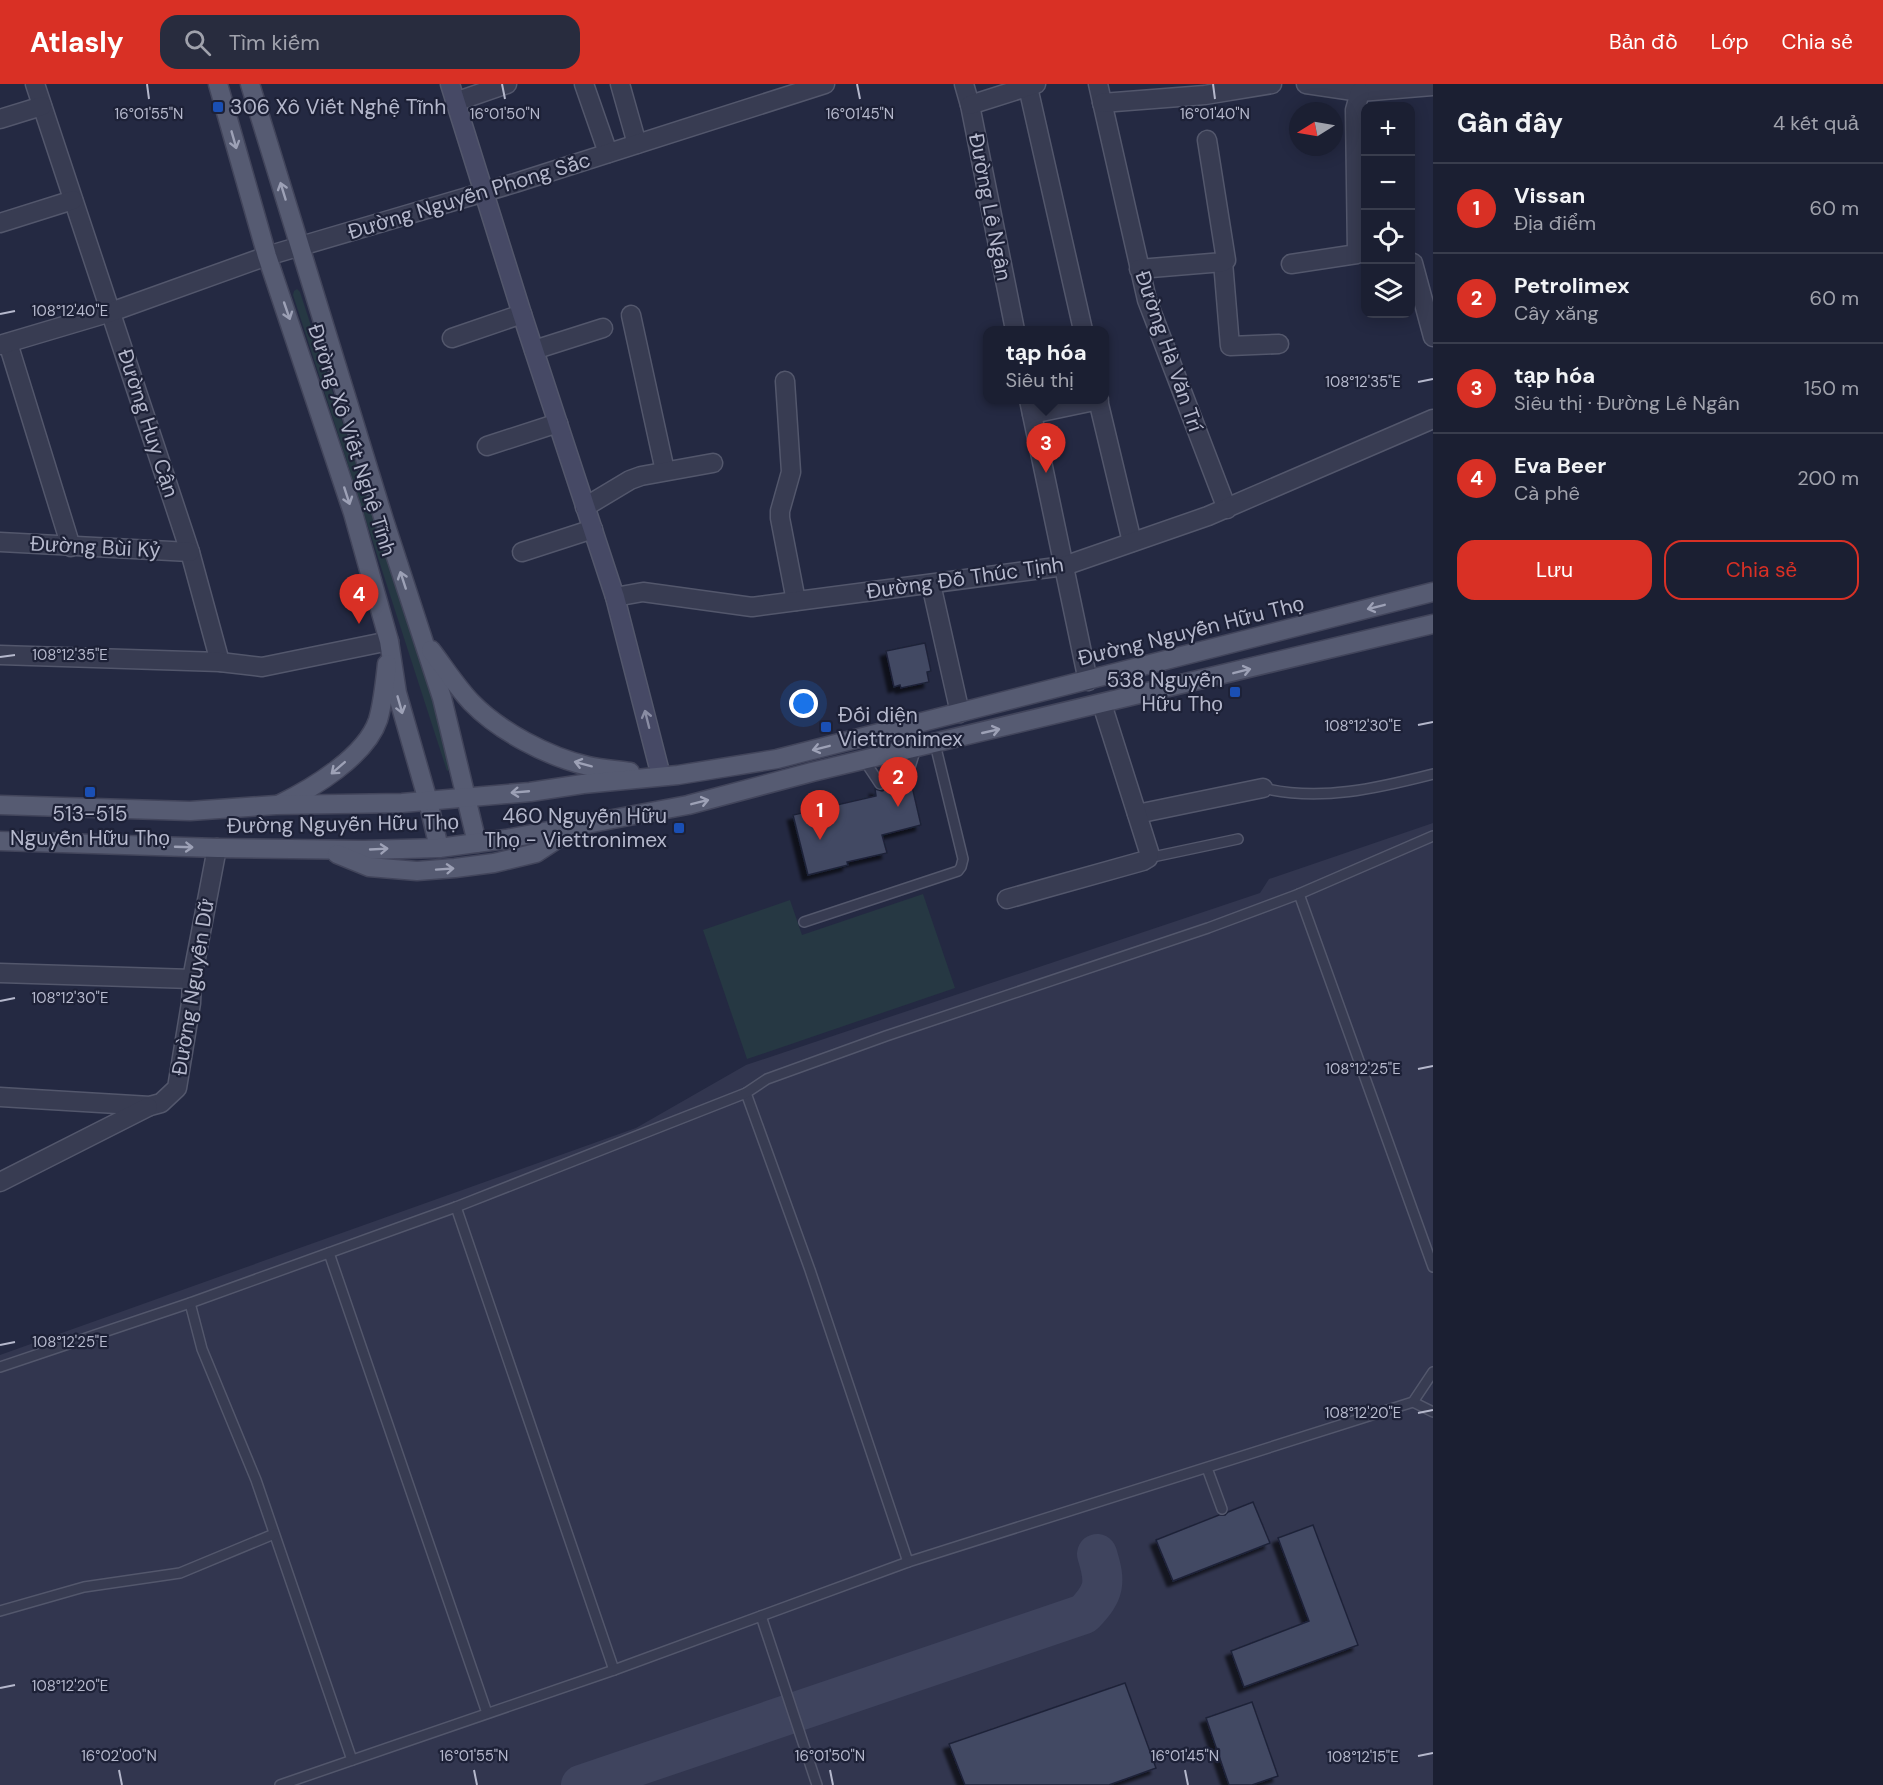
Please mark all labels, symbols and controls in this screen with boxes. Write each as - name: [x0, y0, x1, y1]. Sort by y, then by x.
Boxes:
- search box: [160, 15, 580, 69]
- text: Atlasly: [30, 24, 124, 61]
- icon: search: [181, 26, 214, 59]
- text: Tìm kiếm: [229, 28, 320, 57]
- text: Bản đồ: [1609, 28, 1678, 56]
- text: Lớp: [1711, 28, 1749, 56]
- text: Chia sẻ: [1782, 28, 1853, 56]
- place label: 306 Xô Viết Nghệ Tĩnh: [230, 93, 446, 121]
- marker: 306 Xô Viết Nghệ Tĩnh: [211, 100, 225, 114]
- north arrow: [1289, 102, 1343, 156]
- map controls: [1361, 102, 1415, 318]
- button: +: [1361, 102, 1415, 156]
- text: 16°01'55"N: [115, 104, 183, 124]
- text: 16°01'50"N: [470, 104, 540, 124]
- text: 16°01'45"N: [826, 104, 894, 124]
- text: 16°01'40"N: [1180, 104, 1250, 124]
- text: Gần đây: [1457, 106, 1563, 140]
- text: 4 kết quả: [1773, 110, 1859, 136]
- one-way arrow: [229, 130, 240, 149]
- street label: Đường Lê Ngân: [962, 131, 1018, 283]
- street label: Đường Nguyễn Phong Sắc: [344, 146, 594, 246]
- button: −: [1361, 156, 1415, 210]
- text: Vissan: [1514, 181, 1585, 210]
- one-way arrow: [277, 182, 288, 201]
- text: 1: [1473, 195, 1480, 221]
- text: 60 m: [1810, 195, 1859, 221]
- button: locate: [1361, 210, 1415, 264]
- text: Địa điểm: [1514, 210, 1596, 236]
- button: layers: [1361, 264, 1415, 318]
- street label: Đường Hà Văn Trí: [1128, 267, 1210, 435]
- text: Petrolimex: [1514, 271, 1629, 300]
- text: 2: [1471, 285, 1482, 311]
- text: 60 m: [1810, 285, 1859, 311]
- text: Cây xăng: [1514, 300, 1599, 326]
- text: 108°12'40"E: [32, 301, 108, 321]
- one-way arrow: [282, 301, 293, 320]
- street label: Đường Xô Viết Nghệ Tĩnh: [301, 320, 403, 560]
- popup: [983, 326, 1109, 404]
- text: tạp hóa: [1005, 338, 1087, 367]
- street label: Đường Huy Cận: [111, 345, 185, 501]
- text: tạp hóa: [1514, 361, 1595, 390]
- text: Siêu thị: [1005, 367, 1074, 393]
- text: 108°12'35"E: [1325, 372, 1401, 392]
- text: 3: [1470, 375, 1483, 401]
- text: 150 m: [1804, 375, 1859, 401]
- text: Siêu thị · Đường Lê Ngân: [1514, 390, 1740, 416]
- pin: 3: [1026, 424, 1066, 473]
- text: Eva Beer: [1514, 451, 1606, 480]
- text: 4: [1470, 465, 1483, 491]
- text: 200 m: [1797, 465, 1859, 491]
- text: Cà phê: [1514, 480, 1580, 506]
- one-way arrow: [343, 486, 354, 505]
- street label: Đường Bùi Kỷ: [29, 530, 161, 564]
- button: Lưu: [1457, 540, 1652, 600]
- button: Chia sẻ: [1664, 540, 1859, 600]
- street label: Đường Đỗ Thúc Tịnh: [864, 550, 1066, 606]
- one-way arrow: [397, 571, 408, 590]
- pin: 4: [340, 574, 378, 624]
- street label: Đường Nguyễn Hữu Thọ: [1075, 589, 1307, 673]
- one-way arrow: [1367, 601, 1386, 613]
- text: 108°12'35"E: [32, 645, 108, 665]
- one-way arrow: [1232, 664, 1251, 676]
- place label: 538 Nguyễn Hữu Thọ: [1106, 666, 1223, 718]
- marker: 538 Nguyễn Hữu Thọ: [1228, 685, 1242, 699]
- your location: [789, 689, 818, 718]
- one-way arrow: [395, 695, 407, 714]
- place label: Đối diện Viettronimex: [838, 701, 963, 753]
- one-way arrow: [640, 710, 652, 729]
- text: 108°12'30"E: [1325, 716, 1401, 736]
- marker: Đối diện Viettronimex: [819, 720, 833, 734]
- one-way arrow: [981, 724, 1000, 736]
- one-way arrow: [812, 743, 831, 755]
- one-way arrow: [574, 757, 593, 769]
- pin: 2: [878, 758, 918, 807]
- one-way arrow: [331, 761, 346, 775]
- marker: 513-515 Nguyễn Hữu Thọ: [83, 785, 97, 799]
- one-way arrow: [510, 787, 530, 798]
- pin: 1: [800, 790, 840, 840]
- one-way arrow: [690, 796, 709, 807]
- place label: 513-515 Nguyễn Hữu Thọ: [10, 800, 170, 852]
- place label: 460 Nguyễn Hữu Thọ - Viettronimex: [484, 802, 667, 854]
- street label: Đường Nguyễn Hữu Thọ: [227, 808, 459, 840]
- marker: 460 Nguyễn Hữu Thọ - Viettronimex: [672, 821, 686, 835]
- one-way arrow: [174, 841, 194, 852]
- one-way arrow: [369, 844, 389, 855]
- one-way arrow: [434, 863, 454, 874]
- street label: Đường Nguyễn Dữ: [165, 896, 221, 1078]
- text: 108°12'30"E: [32, 988, 108, 1008]
- text: 108°12'25"E: [1325, 1059, 1401, 1079]
- text: 108°12'25"E: [32, 1332, 108, 1352]
- text: 108°12'20"E: [1325, 1403, 1401, 1423]
- text: 108°12'20"E: [32, 1676, 108, 1696]
- text: 16°02'00"N: [81, 1746, 157, 1766]
- text: 16°01'55"N: [440, 1746, 508, 1766]
- text: 16°01'50"N: [795, 1746, 865, 1766]
- text: 16°01'45"N: [1151, 1746, 1219, 1766]
- text: 108°12'15"E: [1327, 1747, 1399, 1767]

